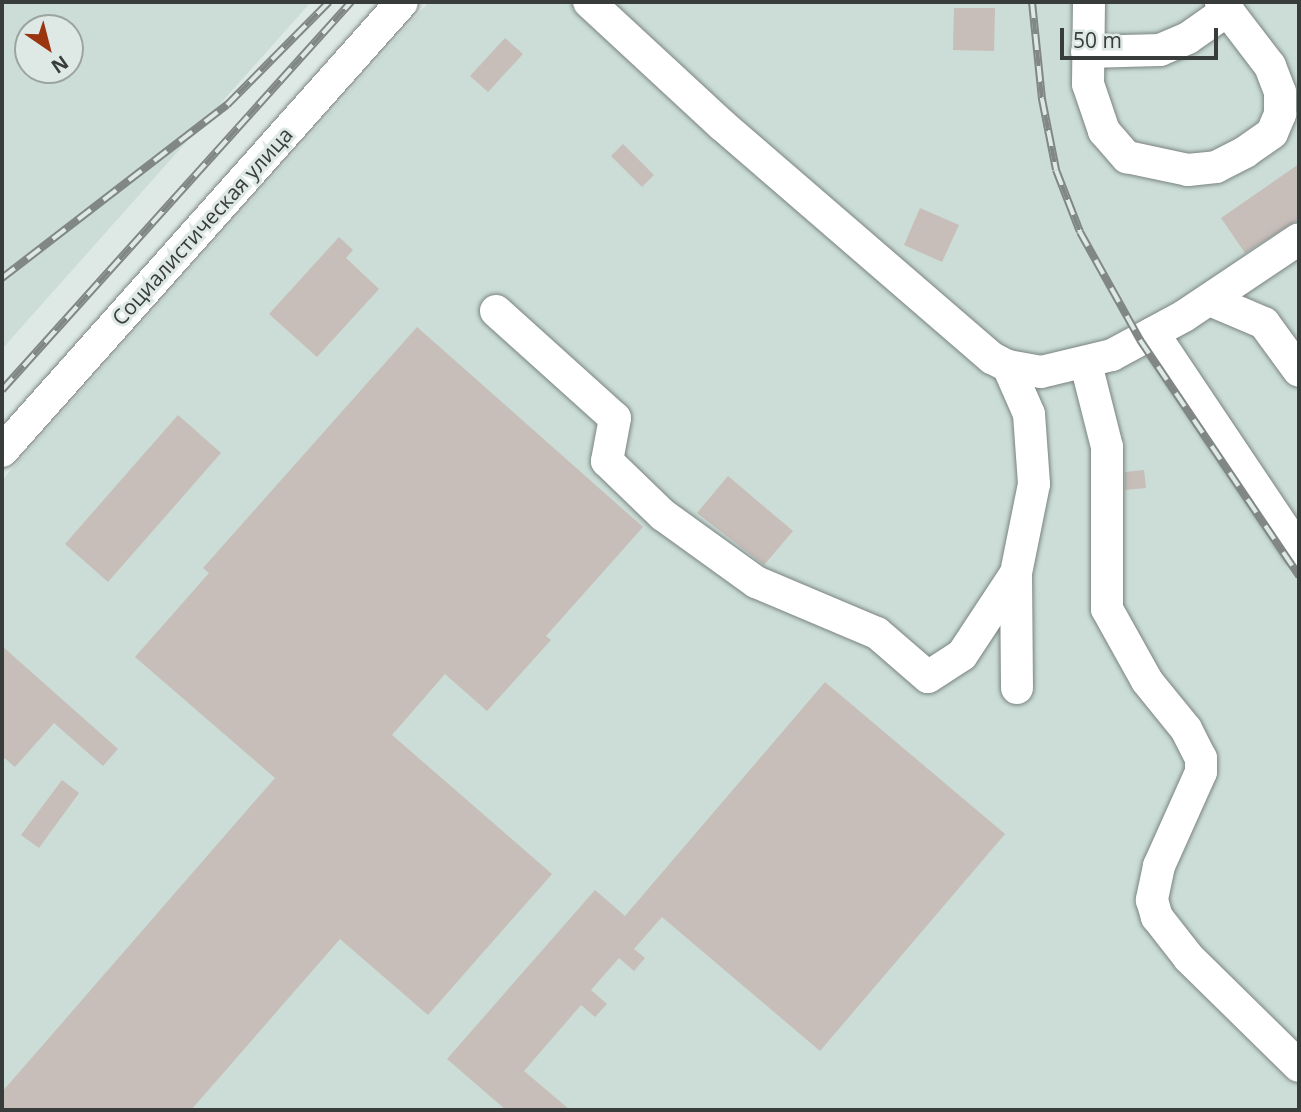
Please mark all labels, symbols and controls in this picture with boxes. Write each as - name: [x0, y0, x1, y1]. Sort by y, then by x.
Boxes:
- north arrow: [14, 14, 84, 84]
- scale bar: [1063, 14, 1220, 58]
- text: 50 m: [1073, 26, 1122, 54]
- text: N: [46, 49, 74, 80]
- street label: Социалистическая улица: [106, 122, 298, 330]

